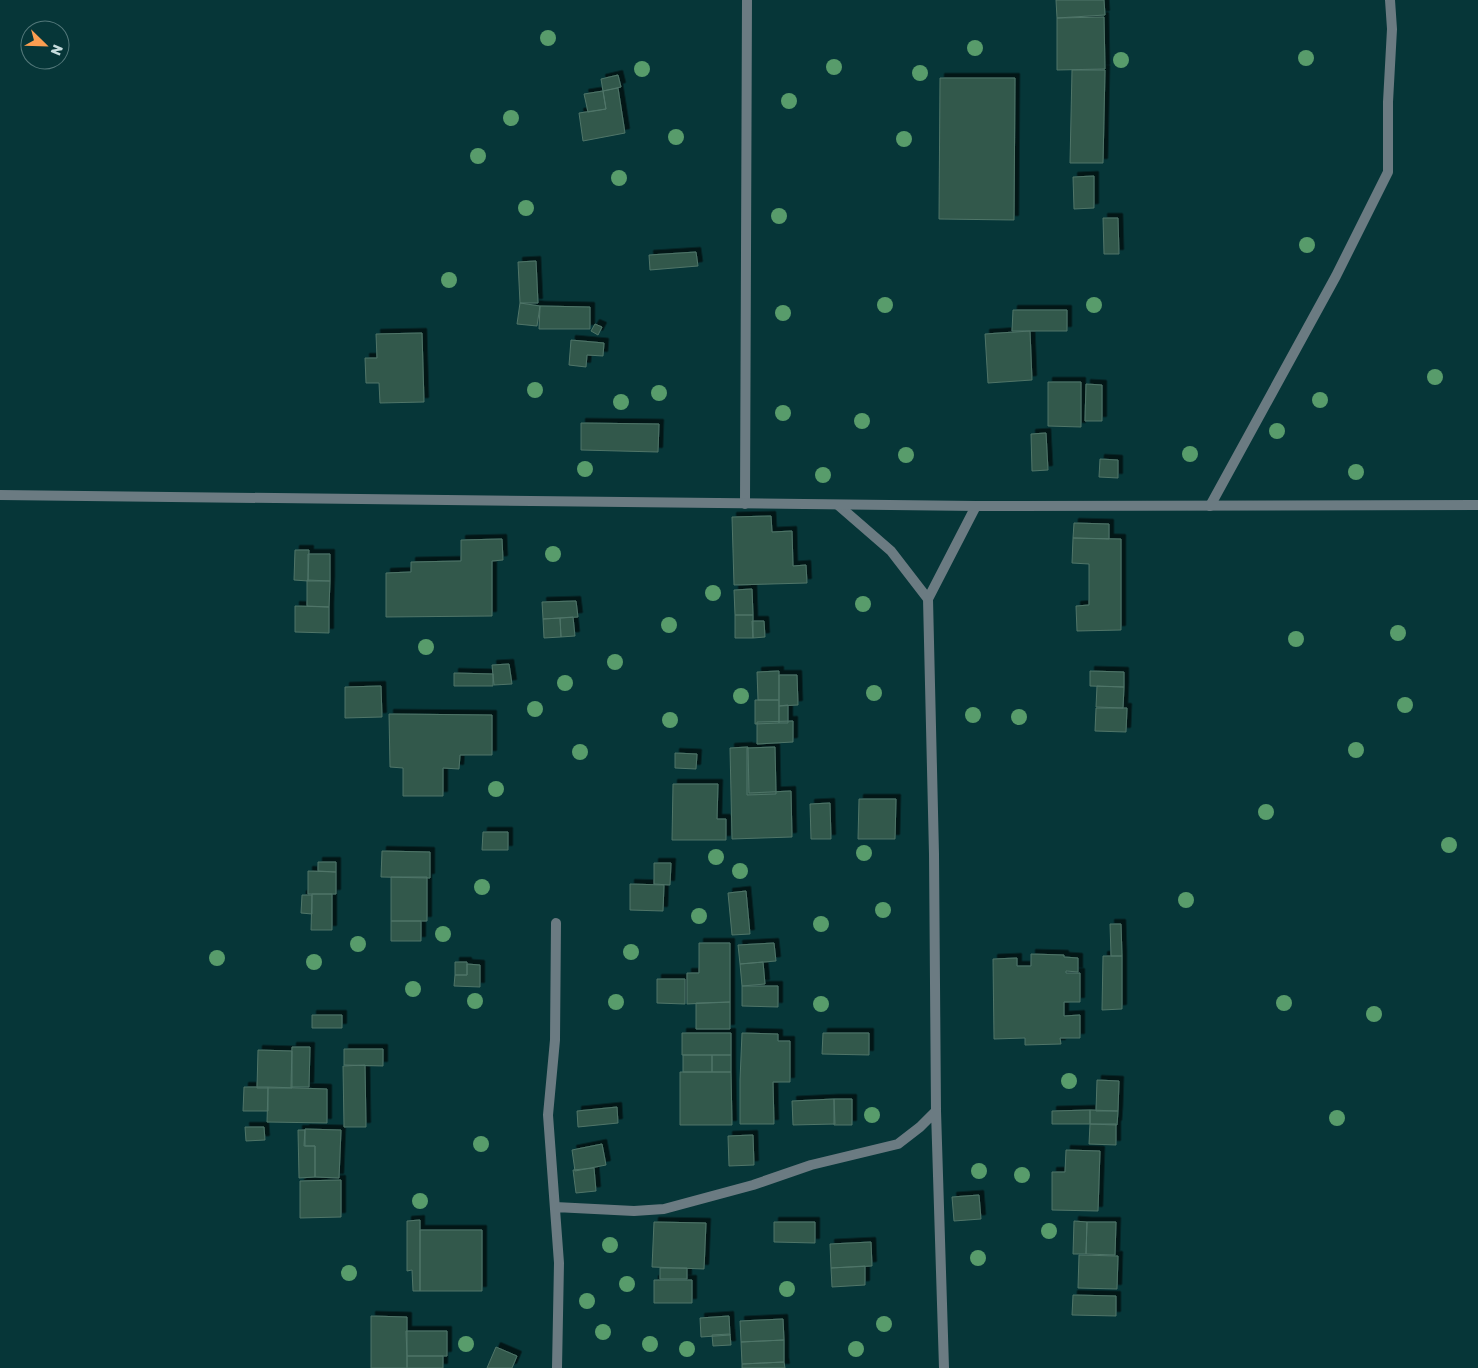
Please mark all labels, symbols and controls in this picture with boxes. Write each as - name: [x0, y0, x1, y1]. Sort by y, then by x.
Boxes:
- north arrow: [20, 20, 70, 70]
- text: N: [47, 42, 66, 58]

